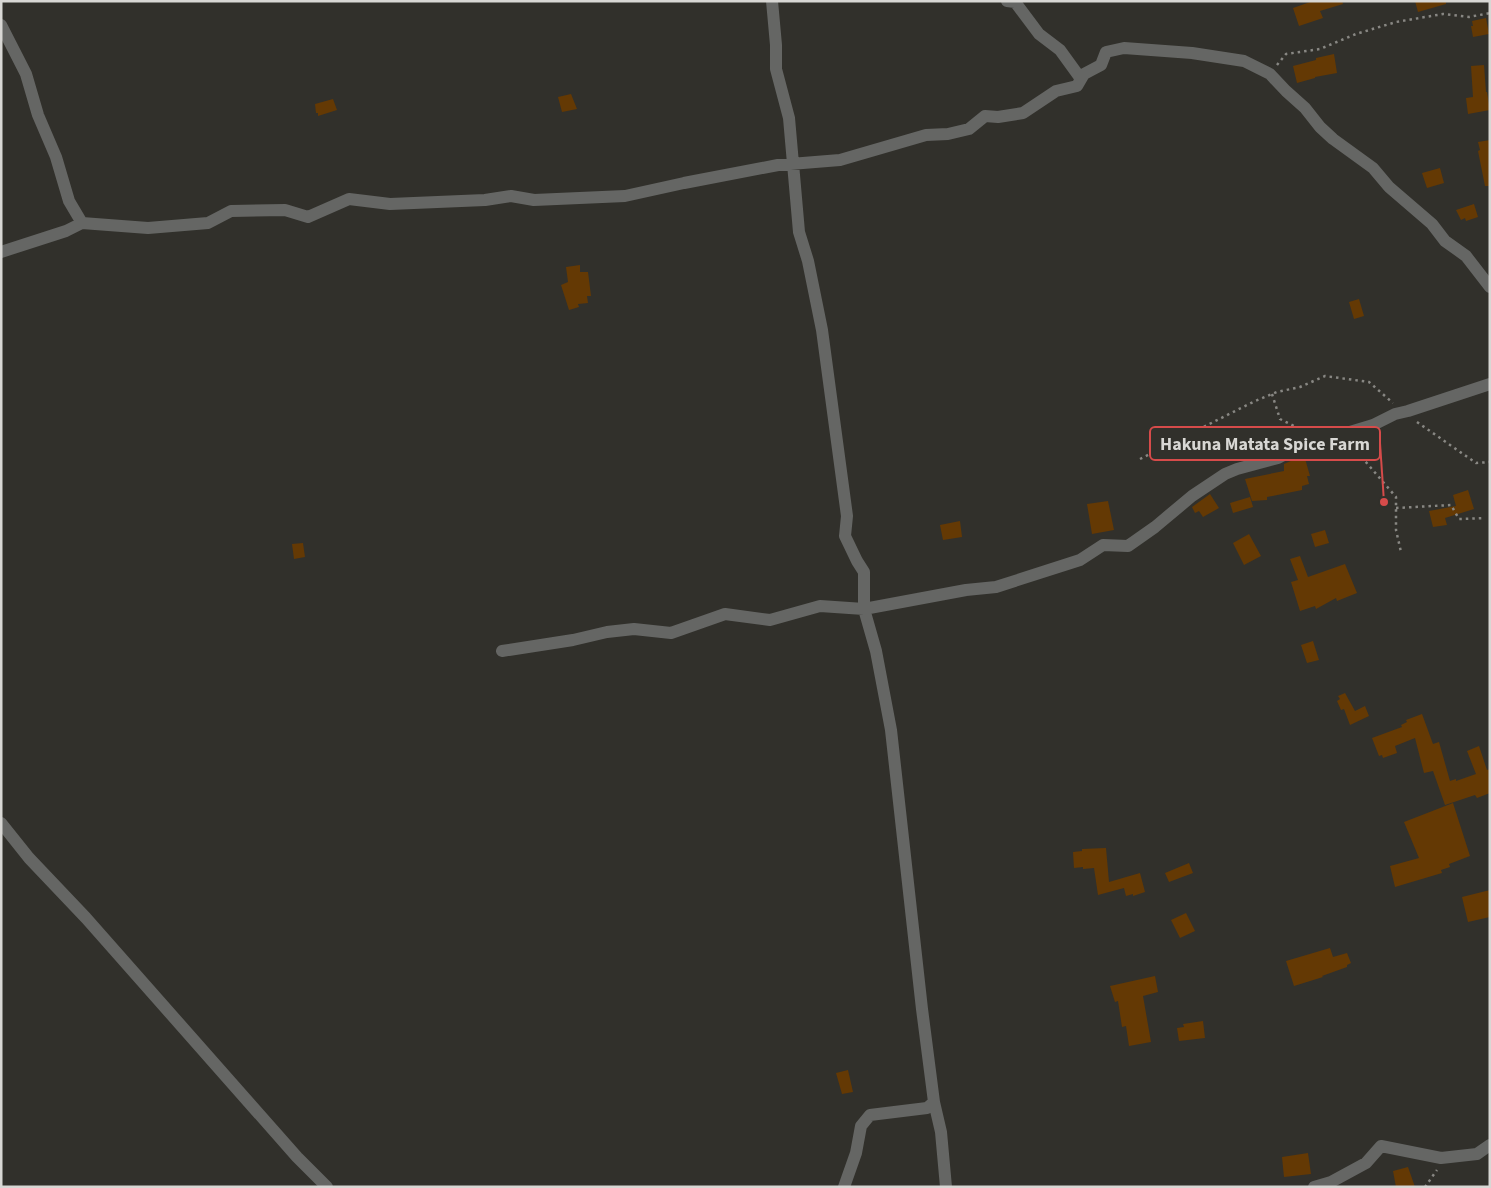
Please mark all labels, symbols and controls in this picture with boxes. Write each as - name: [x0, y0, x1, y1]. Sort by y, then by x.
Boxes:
- callout: Hakuna Matata Spice Farm: [1150, 427, 1380, 460]
- text: Hakuna Matata Spice Farm: [1160, 432, 1370, 457]

